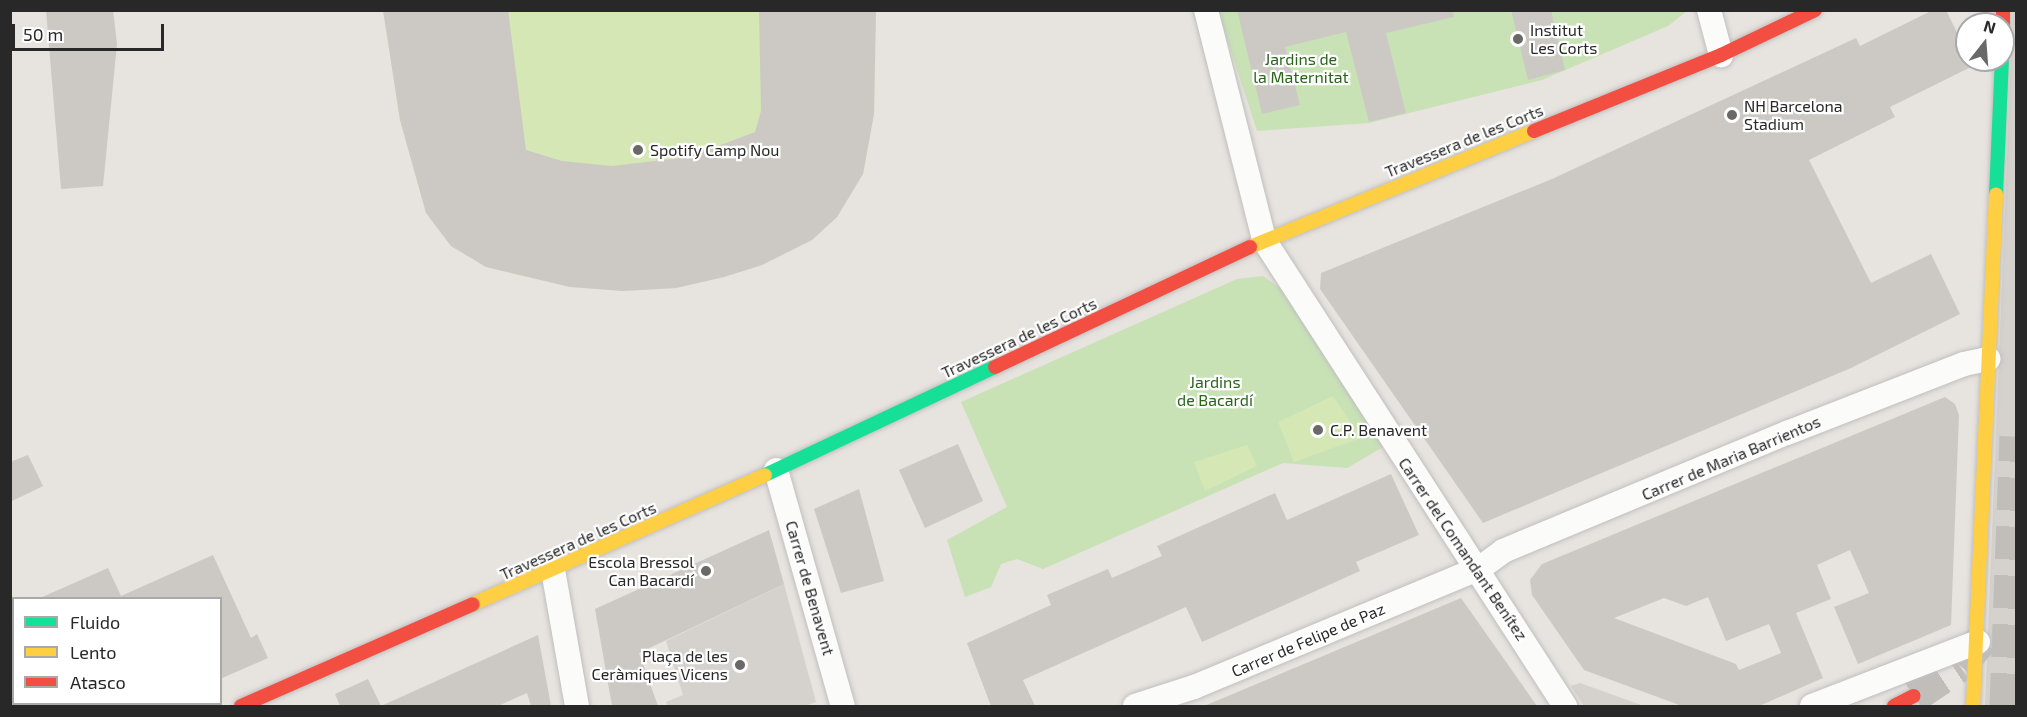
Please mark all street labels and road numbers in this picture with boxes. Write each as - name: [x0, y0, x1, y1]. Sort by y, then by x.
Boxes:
- street label: Travessera de les Corts: [1382, 100, 1546, 182]
- street label: Travessera de les Corts: [938, 294, 1100, 382]
- street label: Carrer de Maria Barrientos: [1639, 412, 1823, 504]
- street label: Carrer del Comandant Benítez: [1394, 454, 1532, 644]
- street label: Travessera de les Corts: [497, 498, 659, 584]
- street label: Carrer de Benavent: [782, 518, 838, 658]
- street label: Carrer de Felipe de Paz: [1228, 599, 1388, 681]

